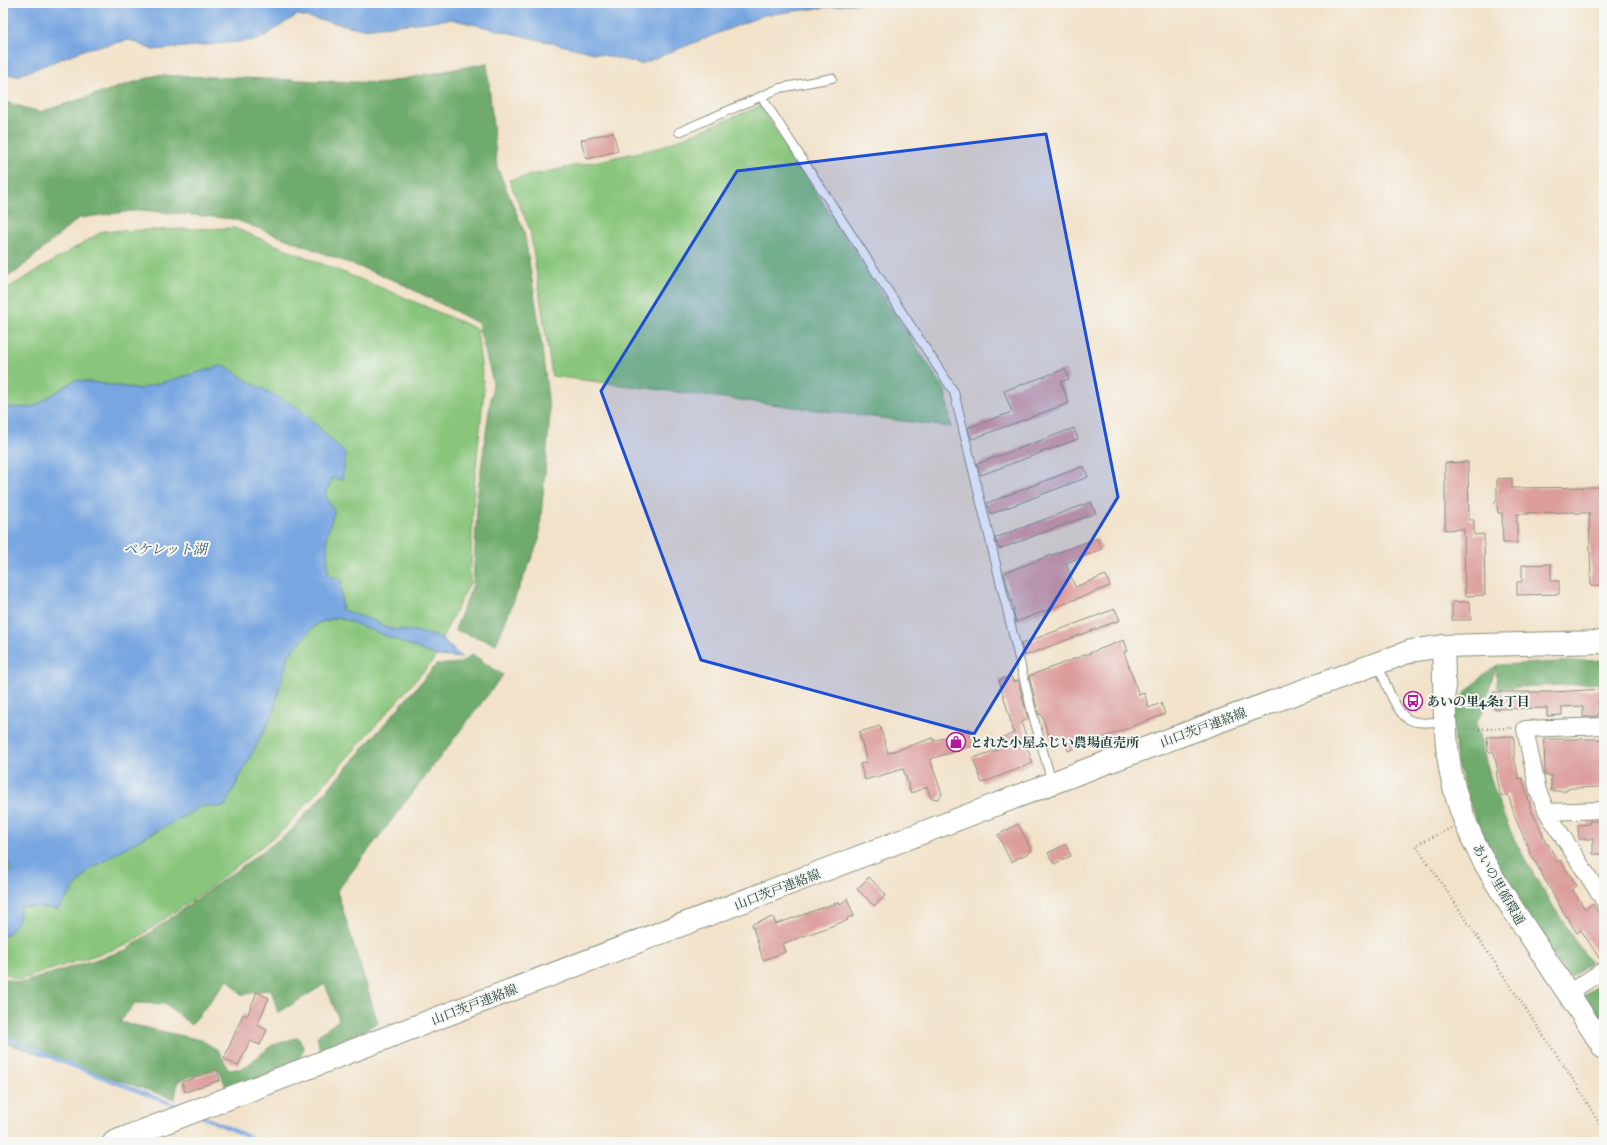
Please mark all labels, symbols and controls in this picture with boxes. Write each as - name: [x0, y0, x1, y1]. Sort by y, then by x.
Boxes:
- water label: ペケレット湖: [123, 541, 210, 558]
- bus stop icon: あいの里4条1丁目: [1402, 690, 1424, 712]
- place label: あいの里4条1丁目: [1427, 694, 1530, 710]
- street label: 山口茨戸連絡線: [1158, 705, 1249, 751]
- shop icon: とれた小屋ふじい農場直売所: [945, 731, 967, 753]
- place label: とれた小屋ふじい農場直売所: [970, 735, 1139, 751]
- street label: あいの里循環通: [1468, 841, 1528, 928]
- street label: 山口茨戸連絡線: [732, 866, 823, 914]
- street label: 山口茨戸連絡線: [429, 981, 520, 1029]

